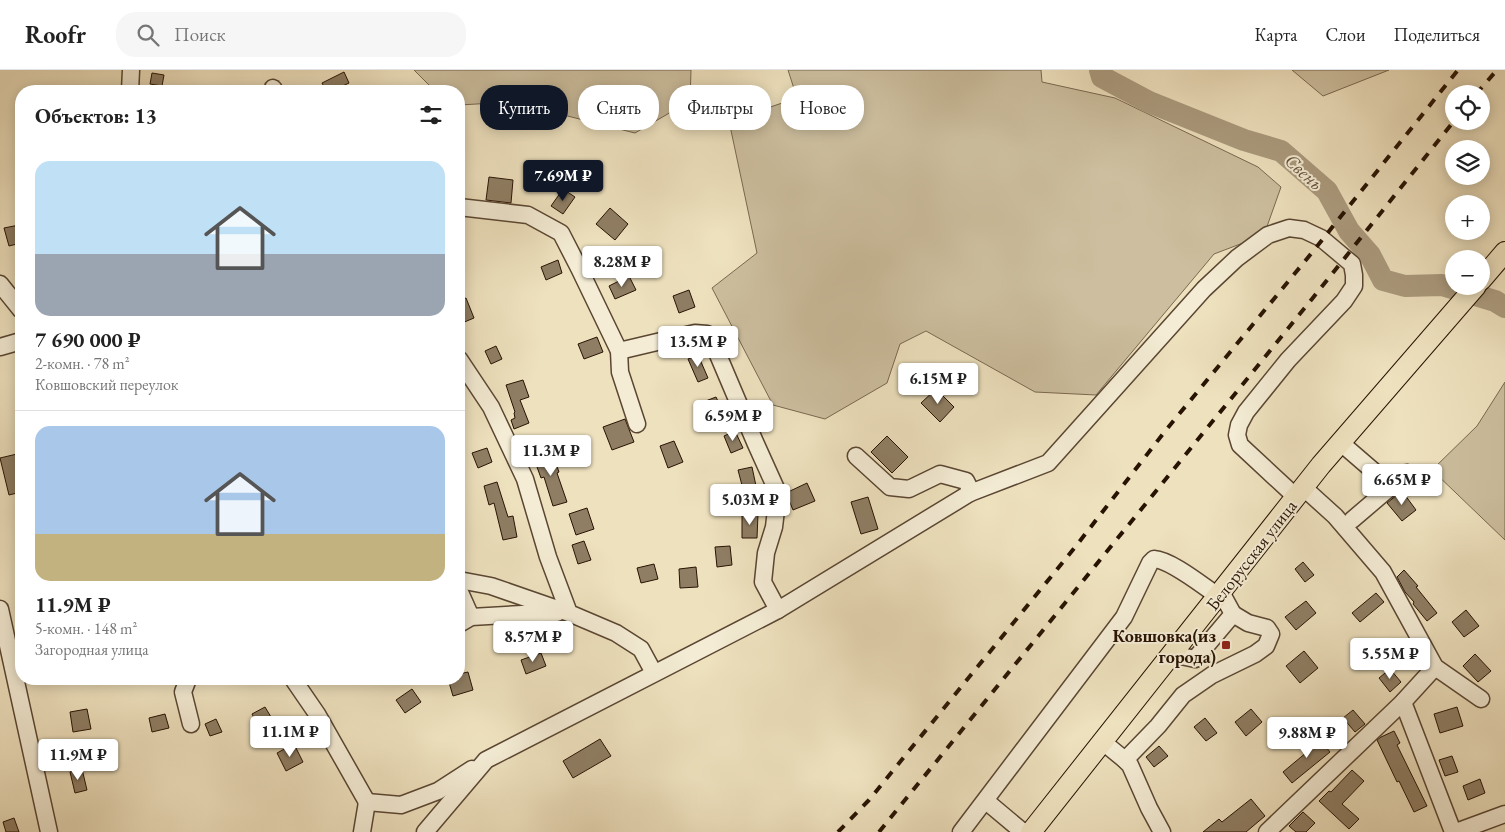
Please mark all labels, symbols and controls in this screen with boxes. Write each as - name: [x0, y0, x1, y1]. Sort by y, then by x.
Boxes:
- search box: [116, 12, 466, 57]
- text: Roofr: [25, 19, 86, 50]
- icon: search: [134, 21, 162, 49]
- text: Поиск: [174, 22, 226, 47]
- text: Карта: [1255, 23, 1298, 46]
- text: Слои: [1326, 23, 1365, 46]
- text: Поделиться: [1393, 23, 1480, 46]
- chip: Купить: [480, 85, 568, 130]
- chip: Снять: [578, 85, 659, 130]
- chip: Фильтры: [669, 85, 771, 130]
- chip: Новое: [781, 85, 864, 130]
- map controls: [1445, 85, 1490, 295]
- button: locate: [1445, 85, 1490, 130]
- icon: filters: [417, 101, 445, 129]
- text: Объектов: 13: [35, 102, 157, 129]
- button: layers: [1445, 140, 1490, 185]
- water label: Свень: [1280, 148, 1329, 196]
- pin: 7.69M ₽: [517, 160, 609, 202]
- text: 7.69M ₽: [534, 165, 592, 186]
- icon: home: [195, 193, 285, 283]
- button: +: [1445, 195, 1490, 240]
- pin: 8.28M ₽: [576, 246, 668, 288]
- button: −: [1445, 250, 1490, 295]
- text: 8.28M ₽: [593, 251, 651, 272]
- text: 7 690 000 ₽: [35, 326, 141, 353]
- pin: 13.5M ₽: [652, 326, 744, 368]
- text: 13.5M ₽: [669, 331, 727, 352]
- text: 2-комн. · 78 m²: [35, 353, 130, 374]
- pin: 6.15M ₽: [892, 362, 984, 405]
- text: 6.15M ₽: [909, 368, 967, 389]
- text: Ковшовский переулок: [35, 374, 178, 395]
- pin: 6.59M ₽: [687, 400, 779, 442]
- text: 6.59M ₽: [704, 405, 762, 426]
- pin: 11.3M ₽: [505, 434, 597, 477]
- text: 11.3M ₽: [522, 440, 580, 461]
- icon: home: [195, 459, 285, 549]
- pin: 6.65M ₽: [1356, 464, 1448, 506]
- text: 6.65M ₽: [1373, 469, 1431, 490]
- pin: 5.03M ₽: [704, 484, 796, 526]
- text: 5.03M ₽: [721, 489, 779, 510]
- street label: Белорусская улица: [1200, 494, 1302, 615]
- text: 11.9M ₽: [35, 591, 111, 618]
- text: 5-комн. · 148 m²: [35, 618, 137, 639]
- pin: 8.57M ₽: [487, 620, 579, 663]
- place label: Ковшовка(из города): [1112, 624, 1216, 668]
- text: 8.57M ₽: [504, 626, 562, 647]
- pin: 5.55M ₽: [1344, 638, 1436, 680]
- text: Загородная улица: [35, 639, 149, 660]
- marker: Ковшовка(из города): [1220, 639, 1232, 651]
- text: 5.55M ₽: [1361, 643, 1419, 664]
- pin: 11.1M ₽: [244, 716, 336, 758]
- pin: 9.88M ₽: [1261, 716, 1353, 759]
- text: 11.1M ₽: [261, 721, 319, 742]
- text: 9.88M ₽: [1278, 722, 1336, 743]
- pin: 11.9M ₽: [32, 738, 124, 781]
- text: 11.9M ₽: [49, 744, 107, 765]

